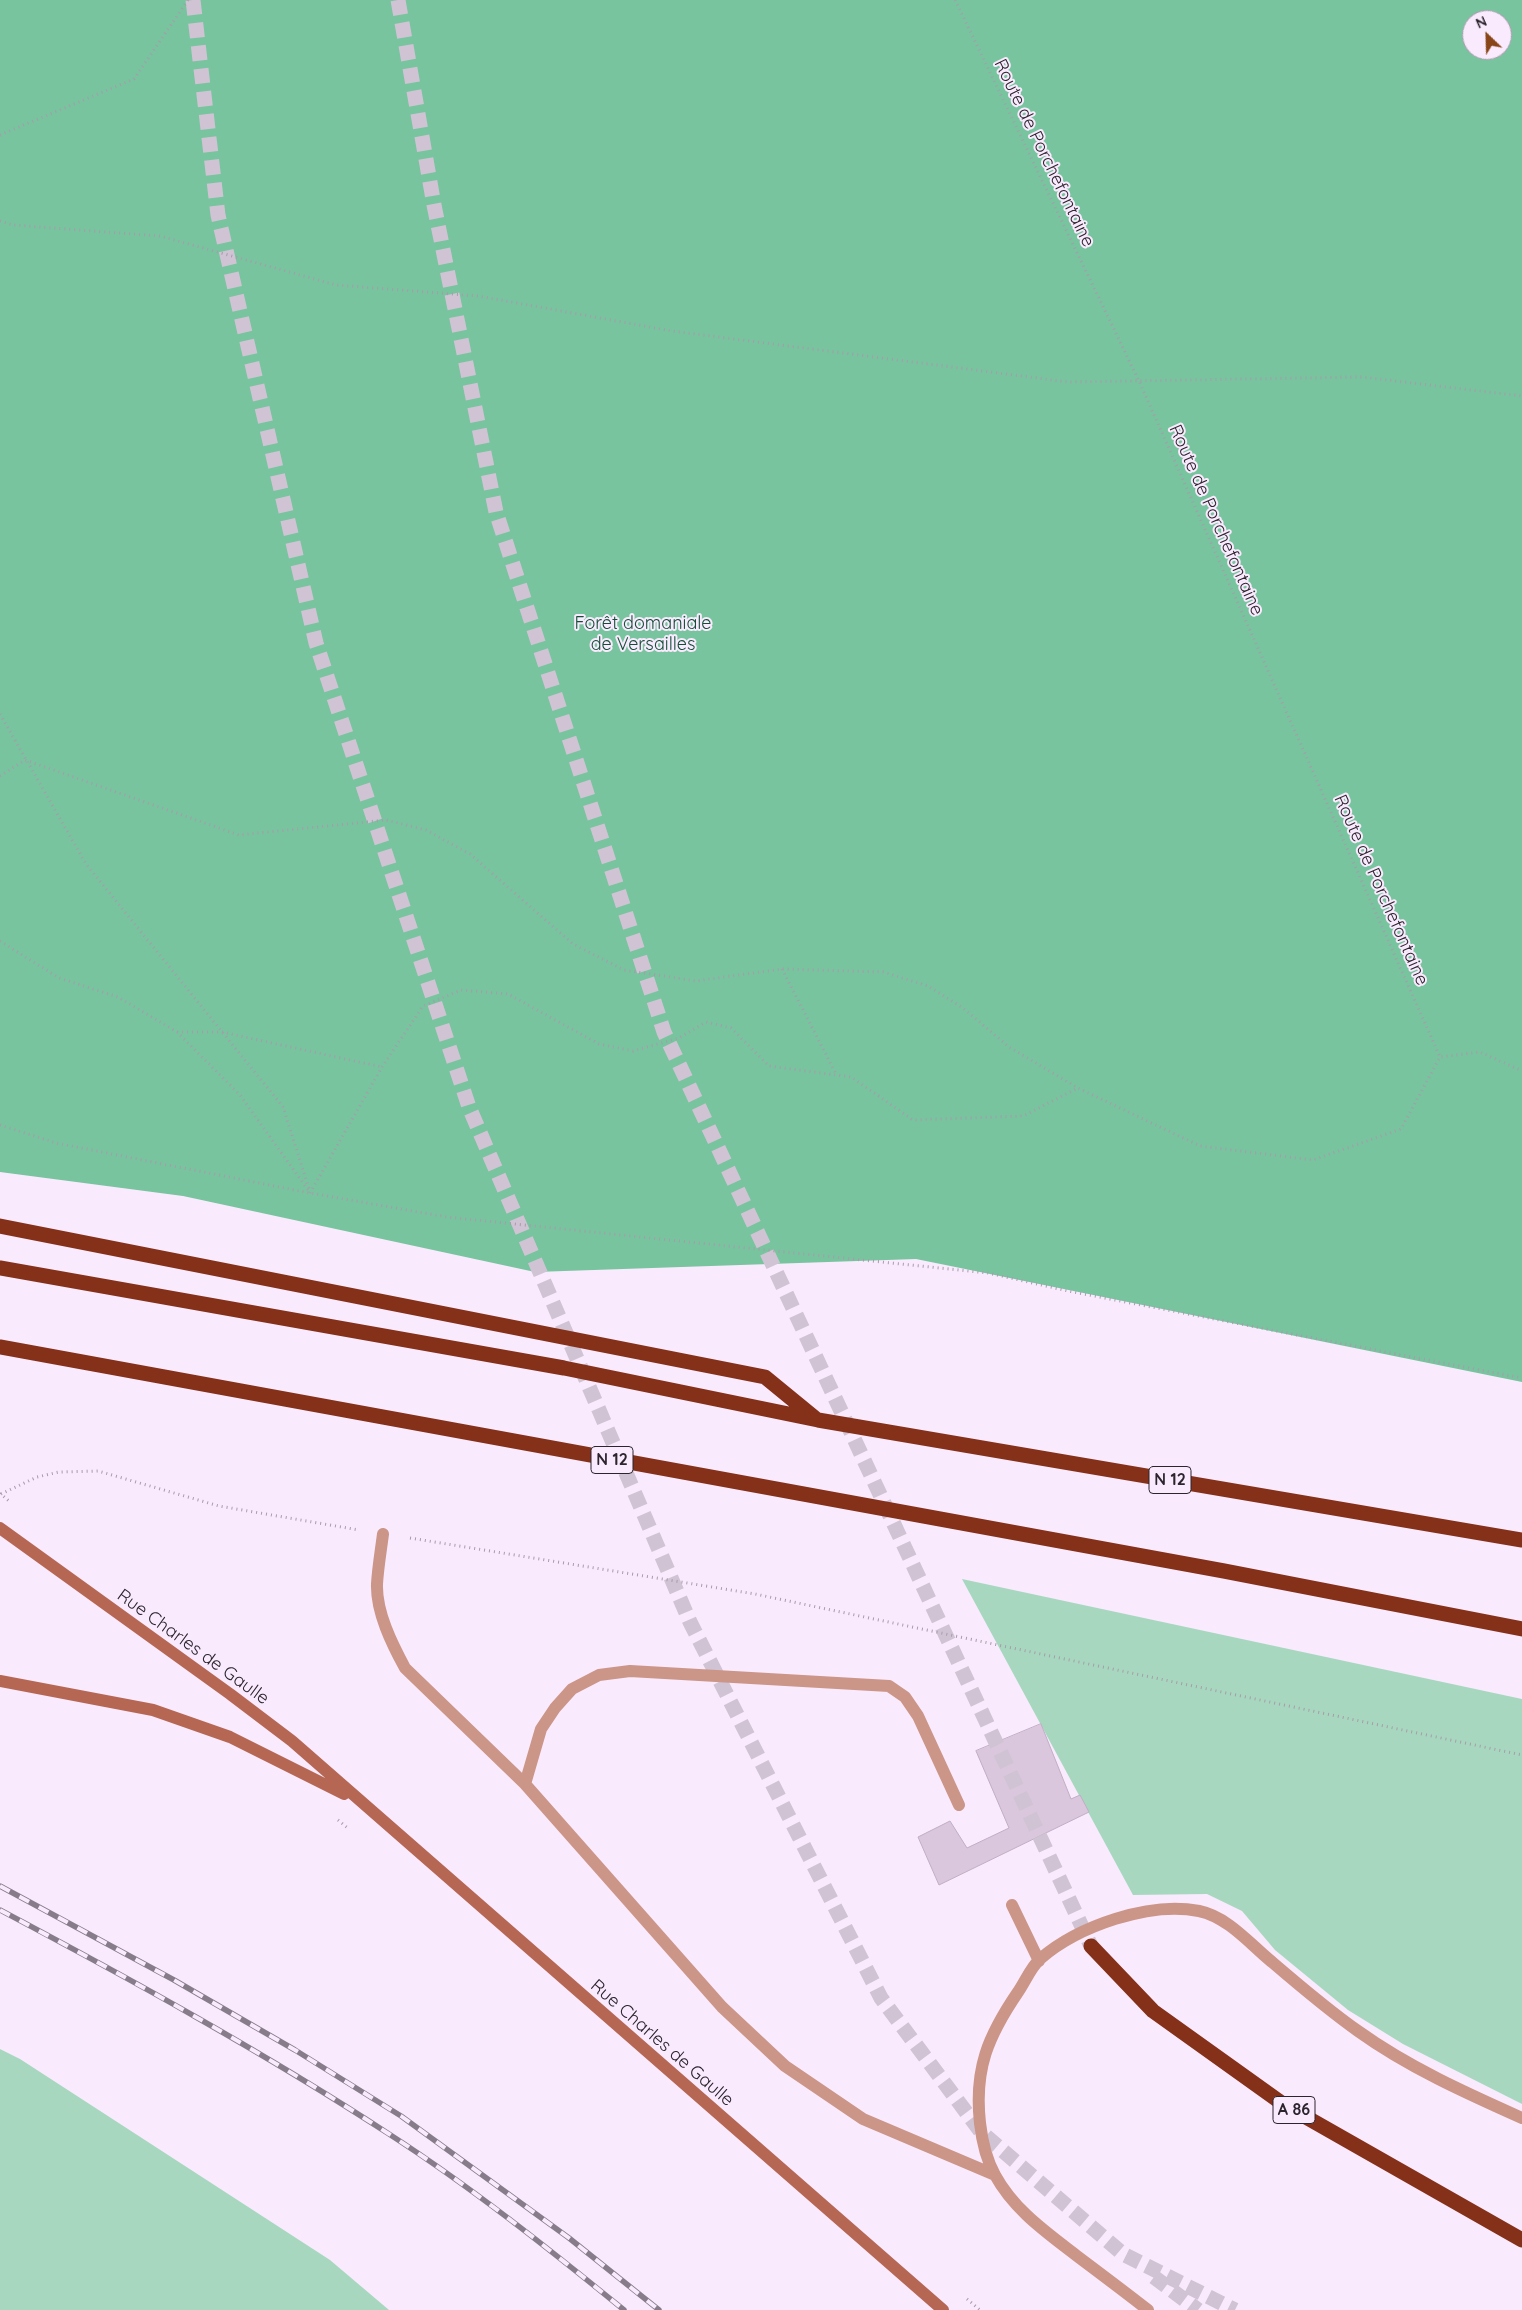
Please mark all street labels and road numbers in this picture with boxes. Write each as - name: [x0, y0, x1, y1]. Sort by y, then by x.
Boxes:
- street label: Route de Porchefontaine: [989, 56, 1099, 250]
- street label: Route de Porchefontaine: [1164, 421, 1268, 619]
- street label: Route de Porchefontaine: [1329, 791, 1433, 989]
- road number: N 12: [591, 1446, 633, 1474]
- road number: N 12: [1149, 1466, 1191, 1494]
- street label: Rue Charles de Gaulle: [113, 1585, 273, 1709]
- street label: Rue Charles de Gaulle: [586, 1975, 738, 2111]
- road number: A 86: [1273, 2096, 1315, 2124]

